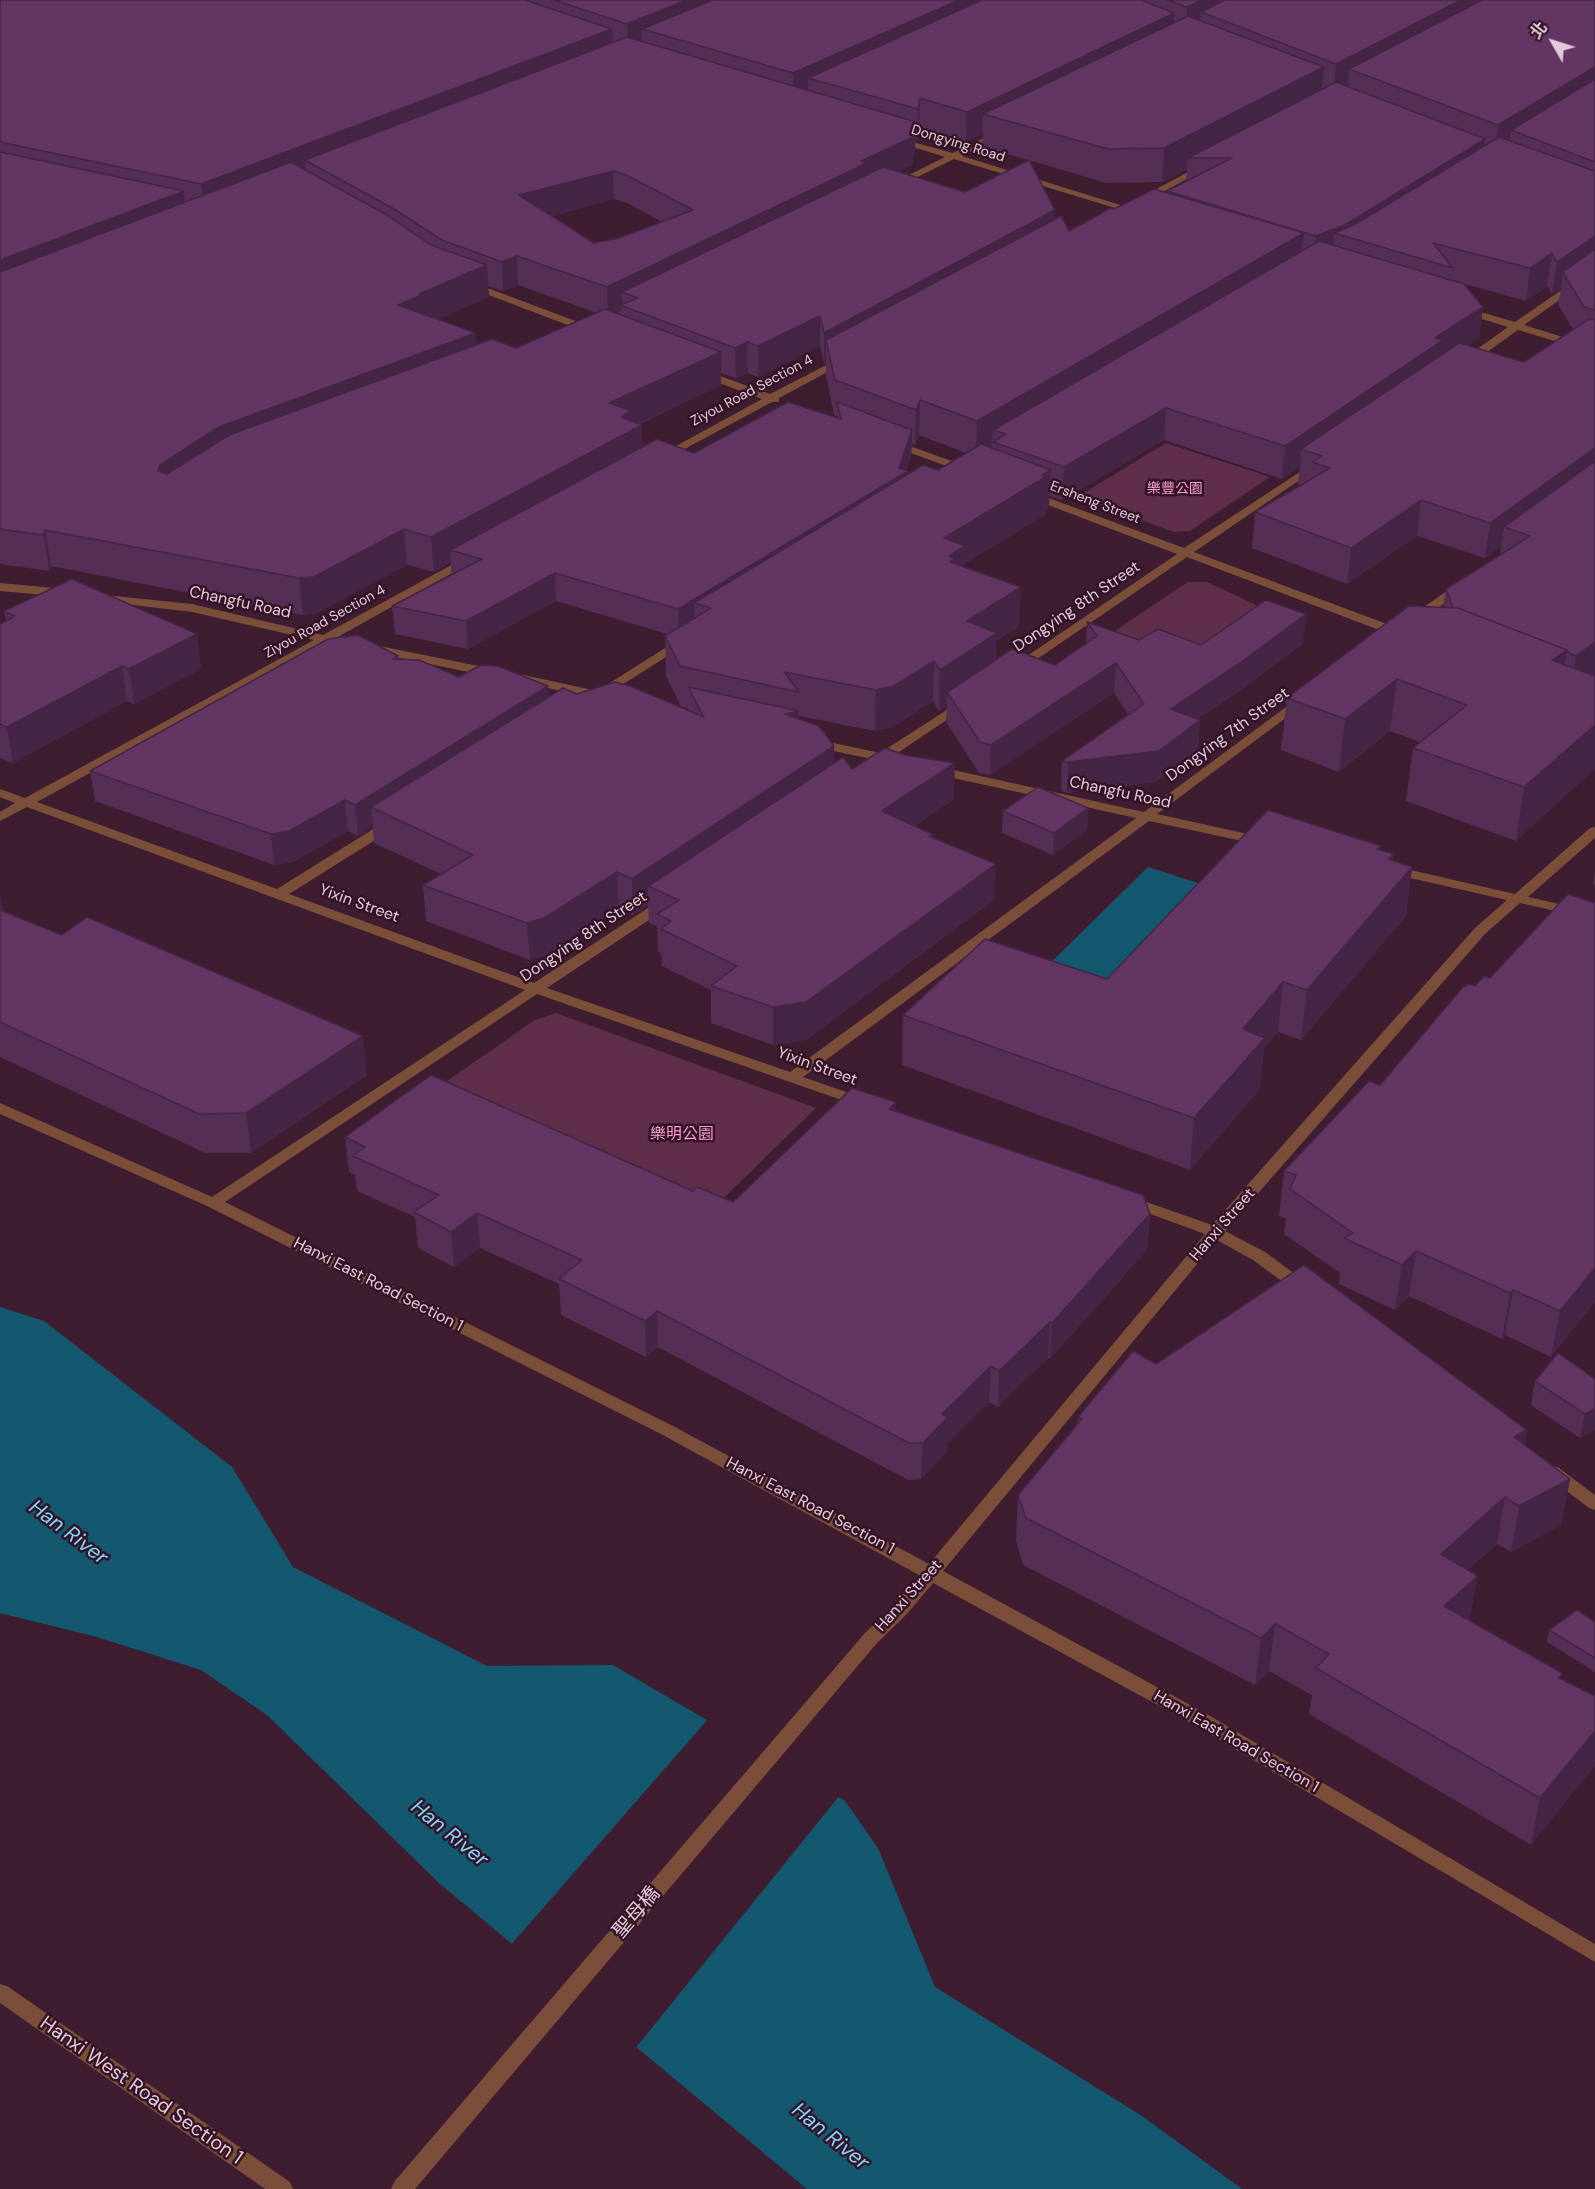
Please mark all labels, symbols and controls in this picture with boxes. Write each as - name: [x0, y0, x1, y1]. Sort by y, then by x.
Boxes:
- north arrow: [1523, 12, 1583, 72]
- text: 北: [1525, 18, 1552, 43]
- street label: Dongying Road: [909, 122, 1007, 166]
- street label: Ziyou Road Section 4: [688, 352, 816, 430]
- street label: Ersheng Street: [1047, 478, 1143, 528]
- park label: 樂豐公園: [1147, 481, 1203, 497]
- street label: Dongying 8th Street: [1010, 558, 1144, 656]
- street label: Ziyou Road Section 4: [262, 582, 388, 662]
- street label: Changfu Road: [187, 583, 293, 623]
- street label: Dongying 7th Street: [1163, 684, 1293, 786]
- street label: Changfu Road: [1067, 773, 1173, 813]
- street label: Yixin Street: [316, 881, 402, 927]
- street label: Dongying 8th Street: [517, 888, 651, 986]
- street label: Yixin Street: [774, 1044, 860, 1090]
- park label: 樂明公園: [650, 1125, 714, 1145]
- street label: Hanxi Street: [1186, 1185, 1260, 1265]
- street label: Hanxi East Road Section 1: [290, 1234, 466, 1336]
- street label: Hanxi East Road Section 1: [723, 1453, 897, 1559]
- water label: Han River: [24, 1495, 112, 1571]
- street label: Hanxi Street: [872, 1556, 946, 1636]
- street label: Hanxi East Road Section 1: [1150, 1687, 1322, 1797]
- water label: Han River: [405, 1795, 493, 1873]
- street label: 聖母橋: [609, 1882, 665, 1944]
- street label: Hanxi West Road Section 1: [35, 2012, 247, 2170]
- water label: Han River: [786, 2098, 874, 2176]

